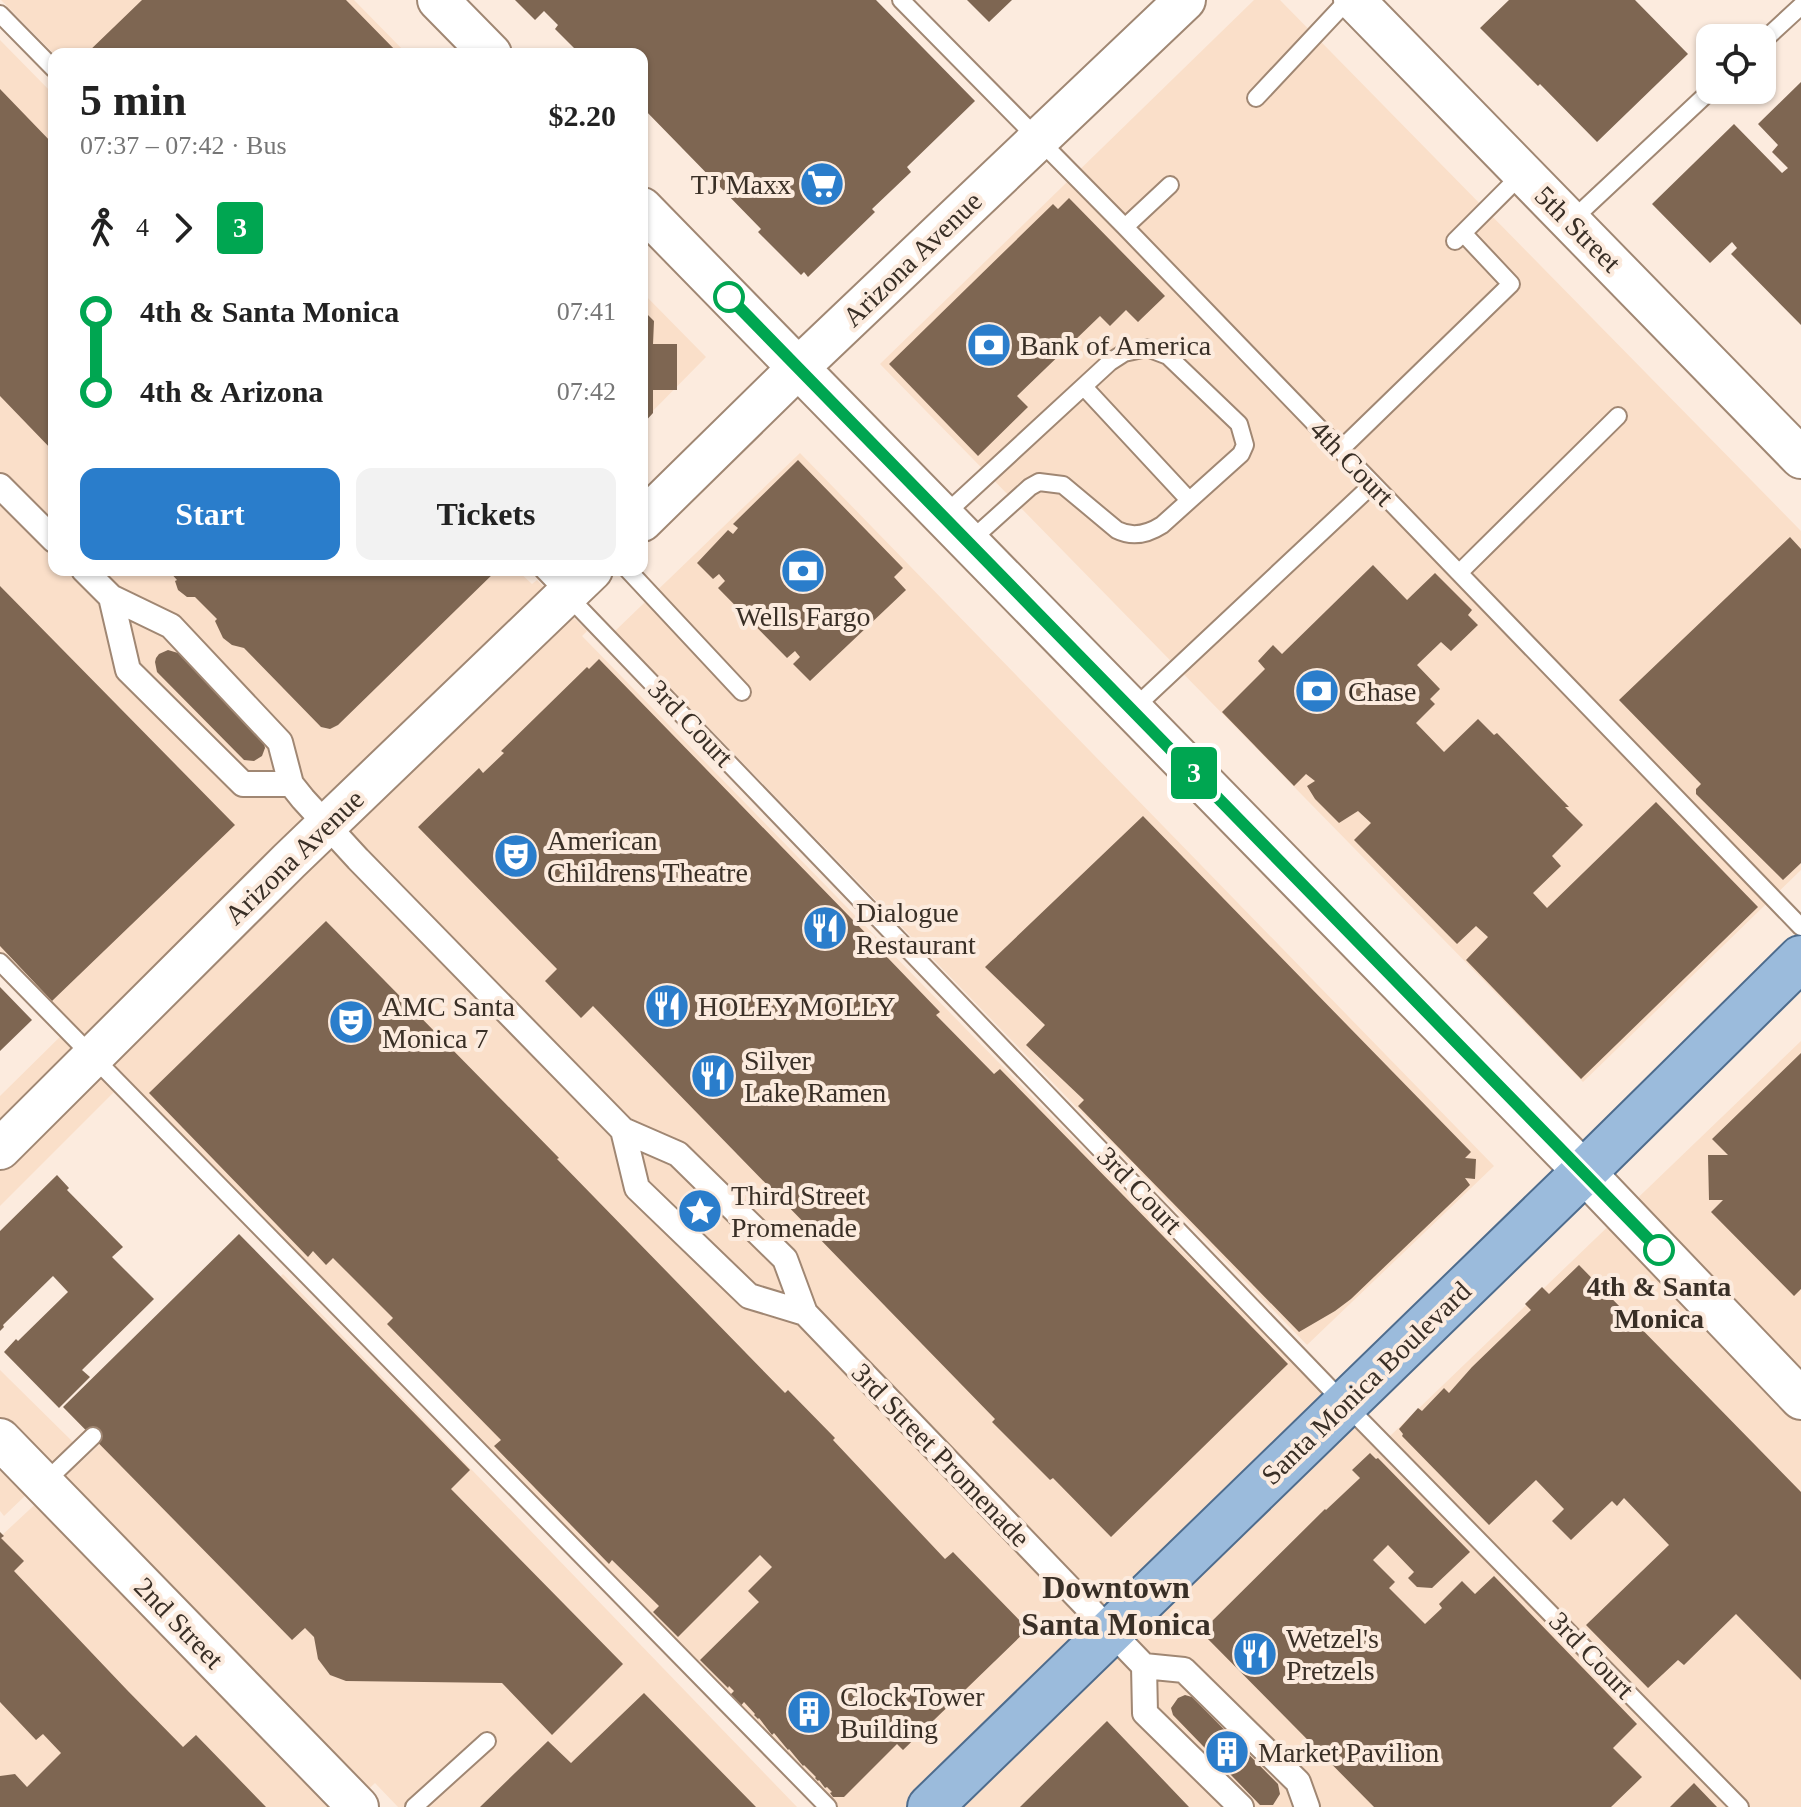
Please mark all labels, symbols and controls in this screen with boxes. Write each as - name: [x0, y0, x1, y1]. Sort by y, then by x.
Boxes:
- map controls: [1696, 24, 1776, 104]
- button: locate: [1696, 24, 1776, 104]
- text: 5 min: [80, 76, 186, 125]
- text: $2.20: [549, 99, 616, 132]
- text: 07:37 – 07:42 · Bus: [80, 131, 287, 160]
- supermarket icon: TJ Maxx: [798, 160, 846, 208]
- place label: TJ Maxx: [691, 169, 791, 200]
- street label: 5th Street: [1529, 180, 1627, 278]
- street label: Arizona Avenue: [836, 185, 988, 333]
- icon: walk: [80, 206, 124, 250]
- icon: forward: [161, 206, 205, 250]
- text: 3: [233, 212, 247, 243]
- text: 4: [136, 213, 149, 242]
- unlabelled marker: [714, 282, 744, 312]
- text: 4th & Santa Monica: [140, 295, 399, 328]
- text: 07:41: [557, 297, 616, 326]
- bank icon: Bank of America: [965, 321, 1013, 369]
- place label: Bank of America: [1020, 330, 1212, 361]
- text: 4th & Arizona: [140, 375, 323, 408]
- text: 07:42: [557, 377, 616, 406]
- street label: 4th Court: [1304, 414, 1400, 512]
- button: Start: [80, 468, 340, 560]
- button: Tickets: [356, 468, 616, 560]
- bank icon: Wells Fargo: [779, 547, 827, 595]
- place label: Wells Fargo: [736, 601, 870, 632]
- bank icon: Chase: [1293, 667, 1341, 715]
- street label: 3rd Court: [642, 673, 740, 773]
- place label: Chase: [1348, 676, 1416, 707]
- line badge: 3: [1168, 747, 1220, 799]
- text: 3: [1187, 757, 1201, 788]
- street label: Arizona Avenue: [218, 783, 370, 931]
- place label: American Childrens Theatre: [547, 825, 748, 888]
- theatre icon: American Childrens Theatre: [492, 832, 540, 880]
- place label: Dialogue Restaurant: [856, 897, 976, 960]
- restaurant icon: Dialogue Restaurant: [801, 904, 849, 952]
- restaurant icon: HOLEY MOLLY: [643, 982, 691, 1030]
- place label: AMC Santa Monica 7: [382, 991, 516, 1054]
- place label: HOLEY MOLLY: [698, 991, 896, 1022]
- theatre icon: AMC Santa Monica 7: [327, 998, 375, 1046]
- place label: Silver Lake Ramen: [744, 1045, 886, 1108]
- restaurant icon: Silver Lake Ramen: [689, 1052, 737, 1100]
- street label: 3rd Court: [1091, 1140, 1189, 1240]
- place label: Third Street Promenade: [731, 1180, 866, 1243]
- place icon: Third Street Promenade: [676, 1187, 724, 1235]
- marker: 4th & Santa Monica: [1644, 1235, 1674, 1265]
- place label: 4th & Santa Monica: [1587, 1271, 1731, 1334]
- street label: Santa Monica Boulevard: [1255, 1275, 1477, 1491]
- street label: 3rd Street Promenade: [846, 1357, 1036, 1553]
- district label: Downtown Santa Monica: [1021, 1569, 1211, 1642]
- street label: 2nd Street: [128, 1571, 230, 1675]
- street label: 3rd Court: [1543, 1605, 1641, 1705]
- place label: Wetzel's Pretzels: [1286, 1623, 1379, 1686]
- restaurant icon: Wetzel's Pretzels: [1231, 1630, 1279, 1678]
- place label: Clock Tower Building: [840, 1681, 985, 1744]
- building icon: Clock Tower Building: [785, 1688, 833, 1736]
- building icon: Market Pavilion: [1203, 1728, 1251, 1776]
- place label: Market Pavilion: [1258, 1737, 1439, 1768]

